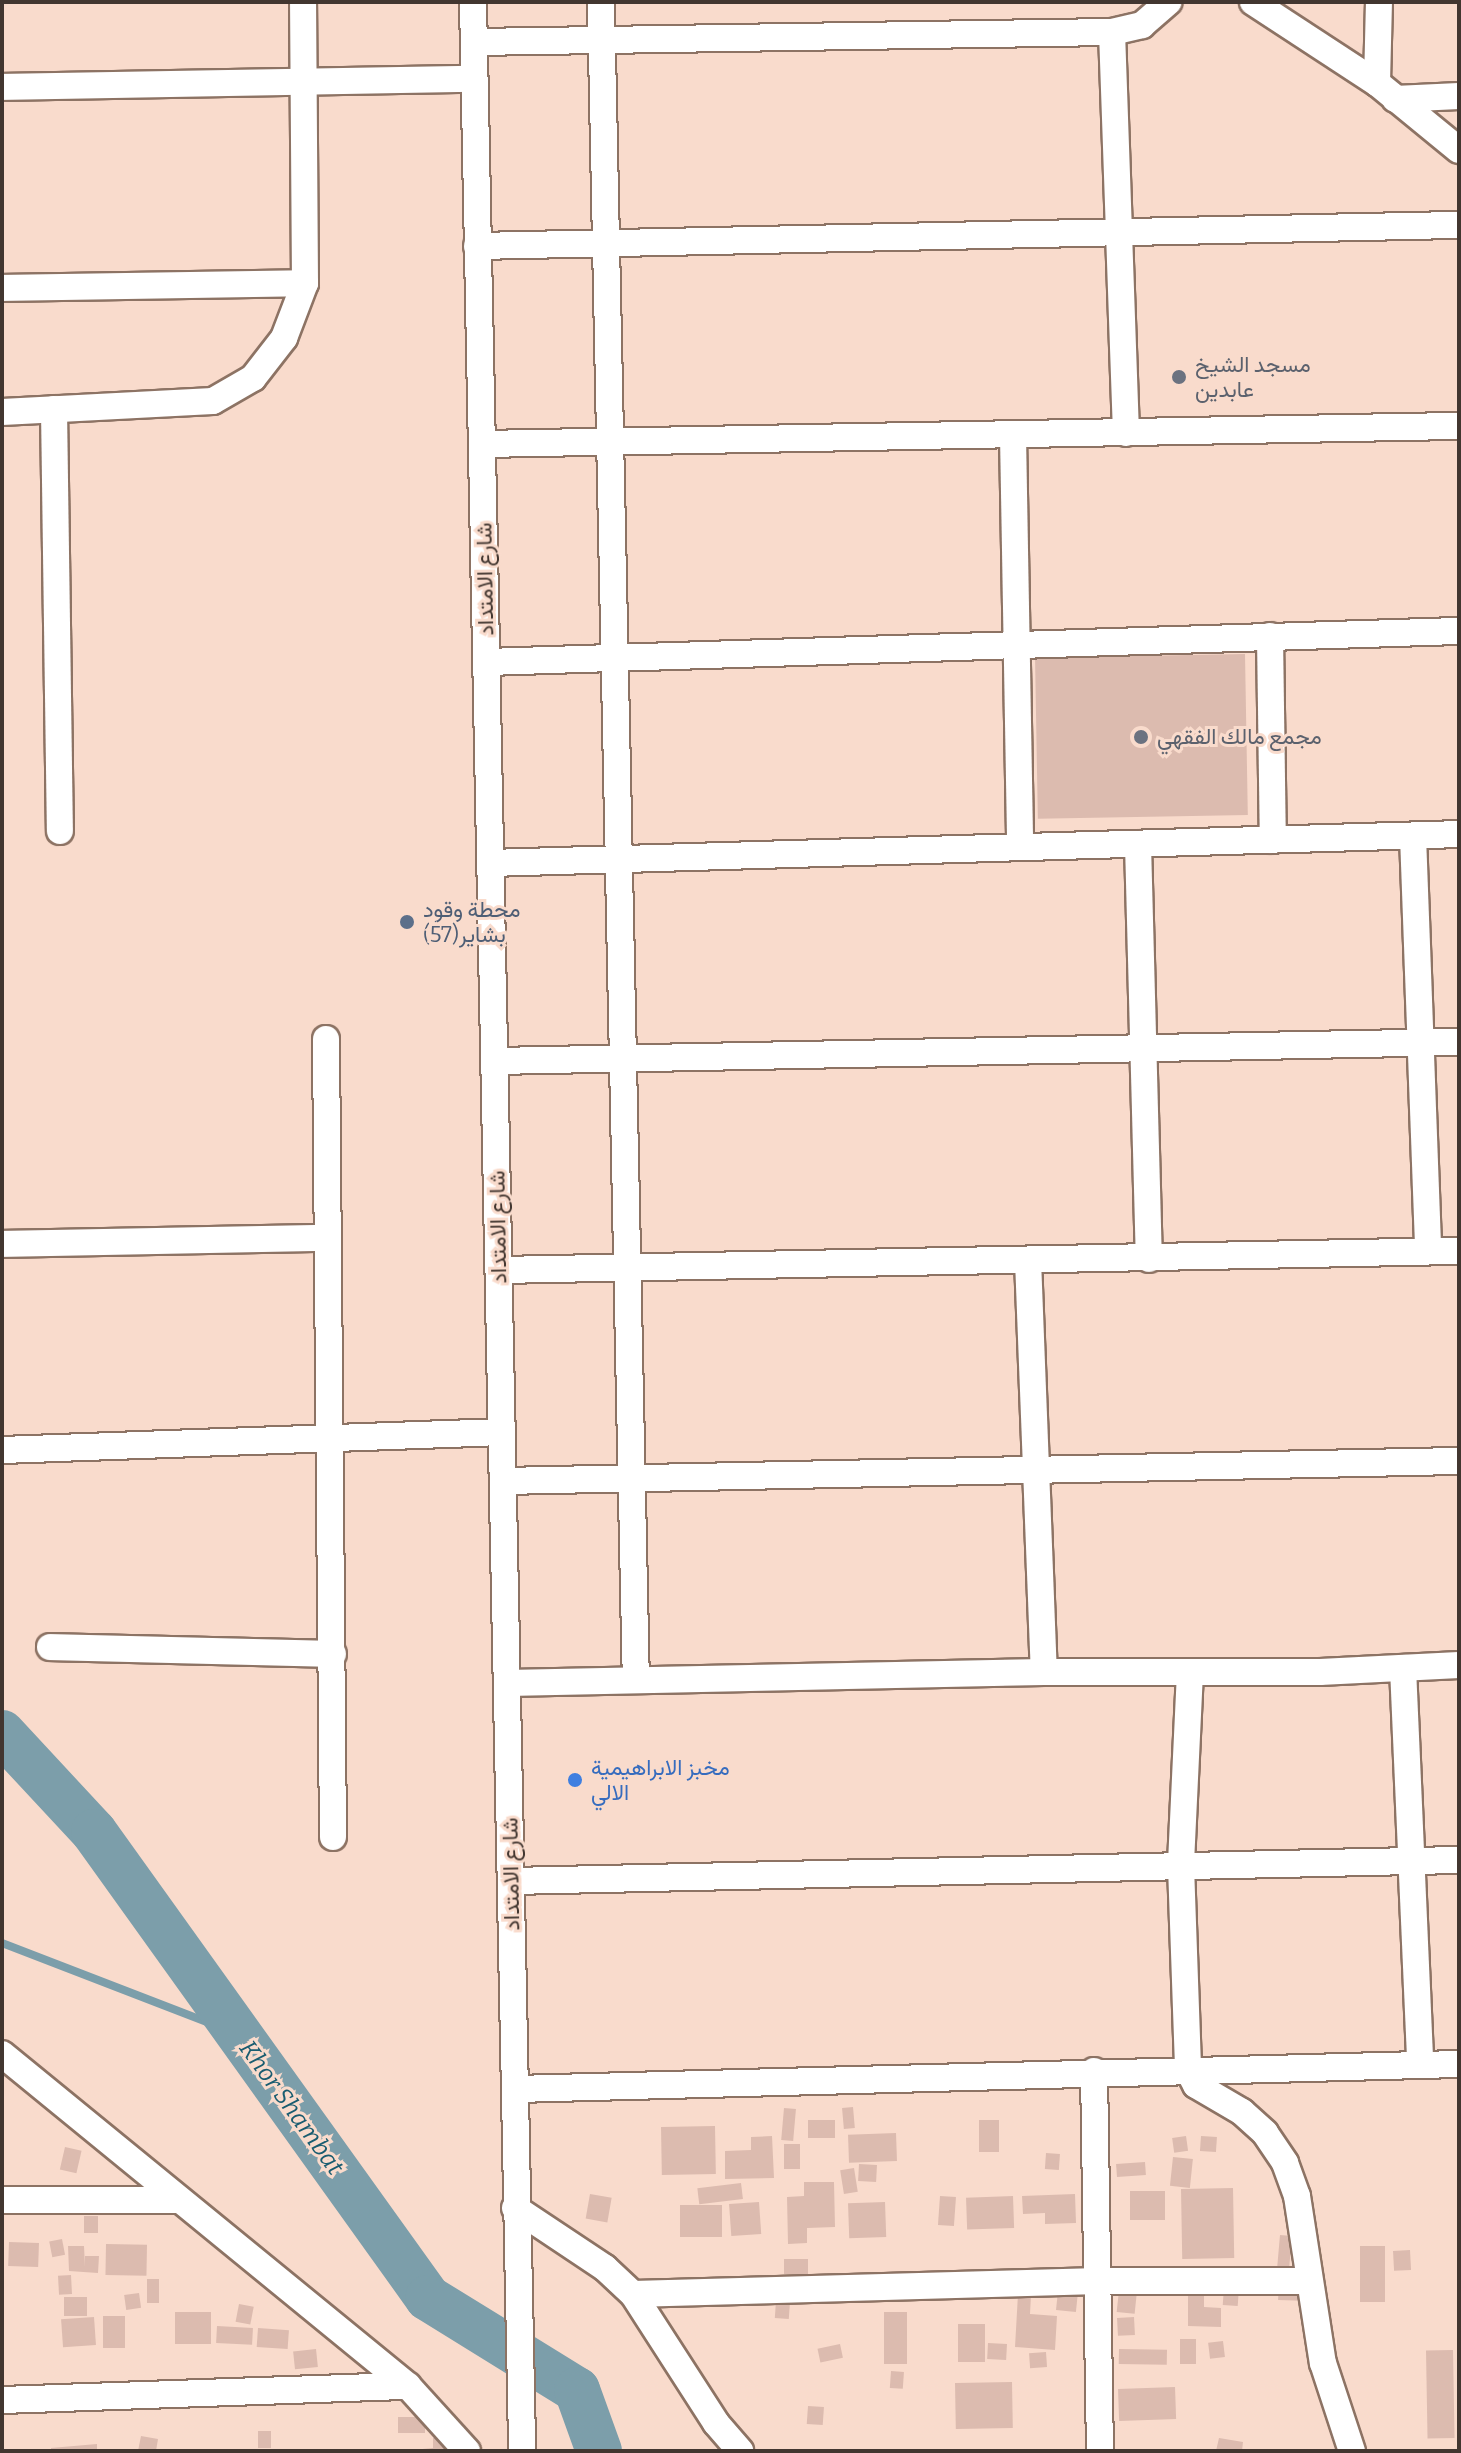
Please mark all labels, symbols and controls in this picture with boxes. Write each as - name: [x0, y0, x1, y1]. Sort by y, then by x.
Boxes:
- place label: مسجد الشيخ عابدين: [1195, 351, 1311, 402]
- marker: مسجد الشيخ عابدين: [1170, 368, 1188, 386]
- street label: شارع الامتداد: [471, 522, 499, 636]
- place label: مجمع مالك الفقهي: [1157, 724, 1322, 750]
- marker: مجمع مالك الفقهي: [1132, 728, 1150, 746]
- place label: محطة وقود بشاير(57): [423, 896, 521, 948]
- marker: محطة وقود بشاير(57): [398, 913, 416, 931]
- street label: شارع الامتداد: [484, 1170, 512, 1284]
- place label: مخبز الابراهيمية الالي: [591, 1754, 730, 1806]
- marker: مخبز الابراهيمية الالي: [566, 1771, 584, 1789]
- street label: شارع الامتداد: [497, 1817, 525, 1931]
- water label: Khor Shambat: [233, 2035, 349, 2181]

